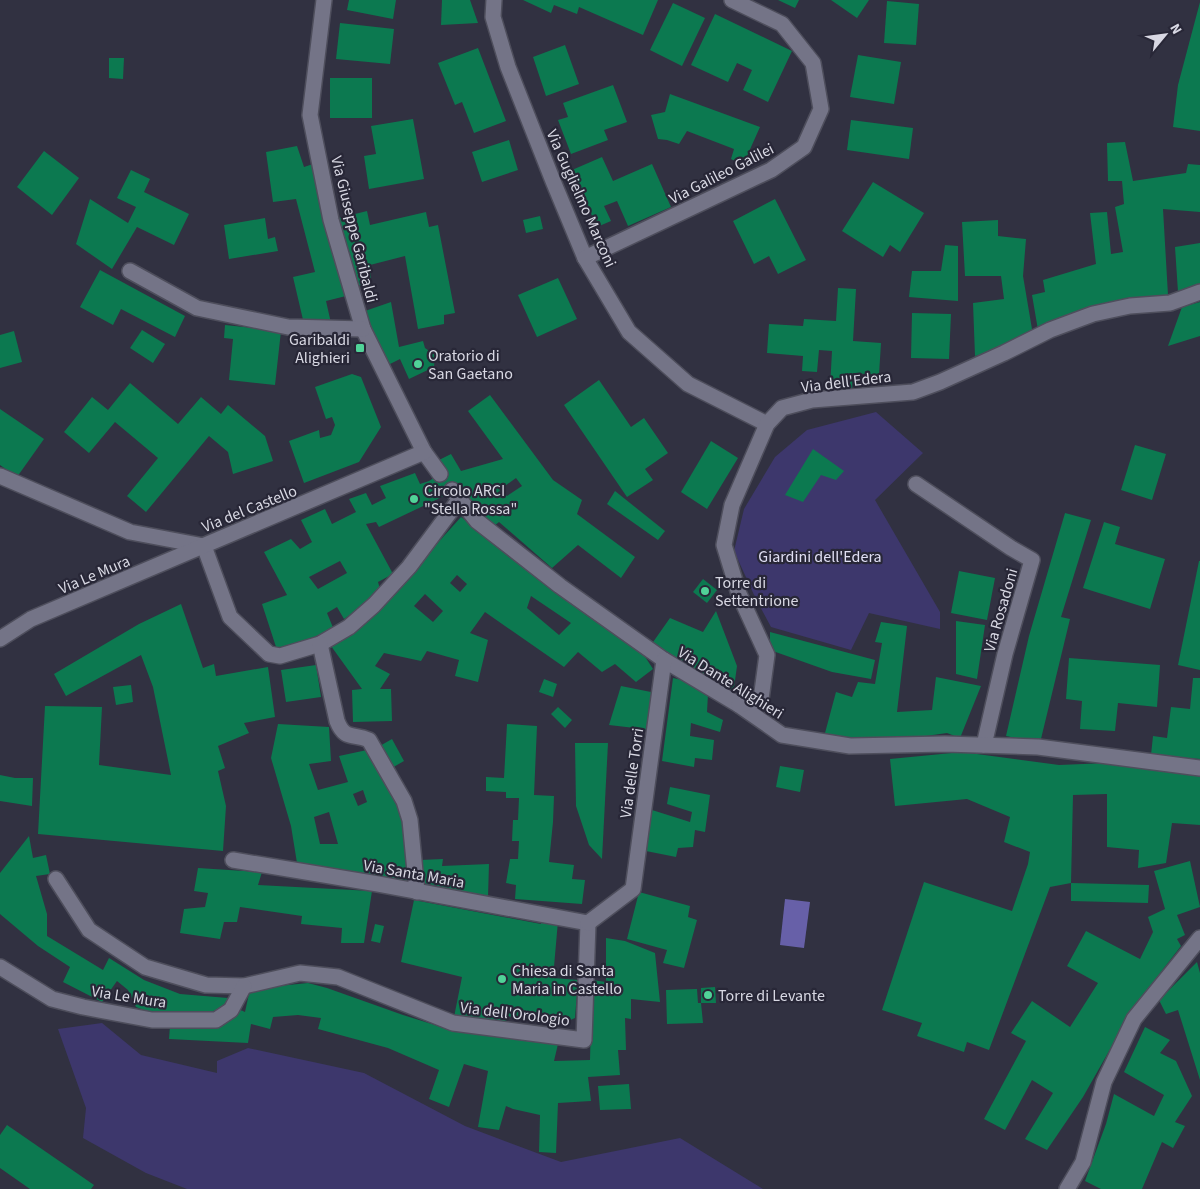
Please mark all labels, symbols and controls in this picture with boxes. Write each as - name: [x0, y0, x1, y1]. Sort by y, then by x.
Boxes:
- north arrow: [1140, 10, 1190, 60]
- text: N: [1164, 20, 1186, 38]
- street label: Via Guglielmo Marconi: [541, 126, 621, 271]
- street label: Via Galileo Galilei: [665, 138, 778, 210]
- street label: Via Giuseppe Garibaldi: [325, 154, 383, 305]
- place label: Garibaldi Alighieri: [289, 329, 350, 369]
- marker: Garibaldi Alighieri: [354, 342, 366, 354]
- place label: Oratorio di San Gaetano: [428, 345, 513, 385]
- marker: Oratorio di San Gaetano: [412, 358, 424, 370]
- street label: Via dell'Edera: [800, 366, 892, 398]
- street label: Via del Castello: [198, 480, 300, 538]
- place label: Circolo ARCI "Stella Rossa": [424, 480, 517, 520]
- marker: Circolo ARCI "Stella Rossa": [408, 493, 420, 505]
- park label: Giardini dell'Edera: [758, 546, 882, 568]
- street label: Via Le Mura: [55, 550, 134, 600]
- street label: Via Rosadoni: [979, 566, 1023, 655]
- place label: Torre di Settentrione: [715, 572, 799, 612]
- marker: Torre di Settentrione: [699, 585, 711, 597]
- street label: Via Dante Alighieri: [673, 641, 788, 724]
- street label: Via delle Torri: [615, 727, 649, 820]
- street label: Via Santa Maria: [361, 854, 466, 894]
- place label: Chiesa di Santa Maria in Castello: [512, 960, 622, 1000]
- marker: Chiesa di Santa Maria in Castello: [496, 973, 508, 985]
- street label: Via Le Mura: [90, 980, 168, 1014]
- place label: Torre di Levante: [718, 985, 825, 1007]
- marker: Torre di Levante: [702, 989, 714, 1001]
- street label: Via dell'Orologio: [459, 996, 571, 1032]

